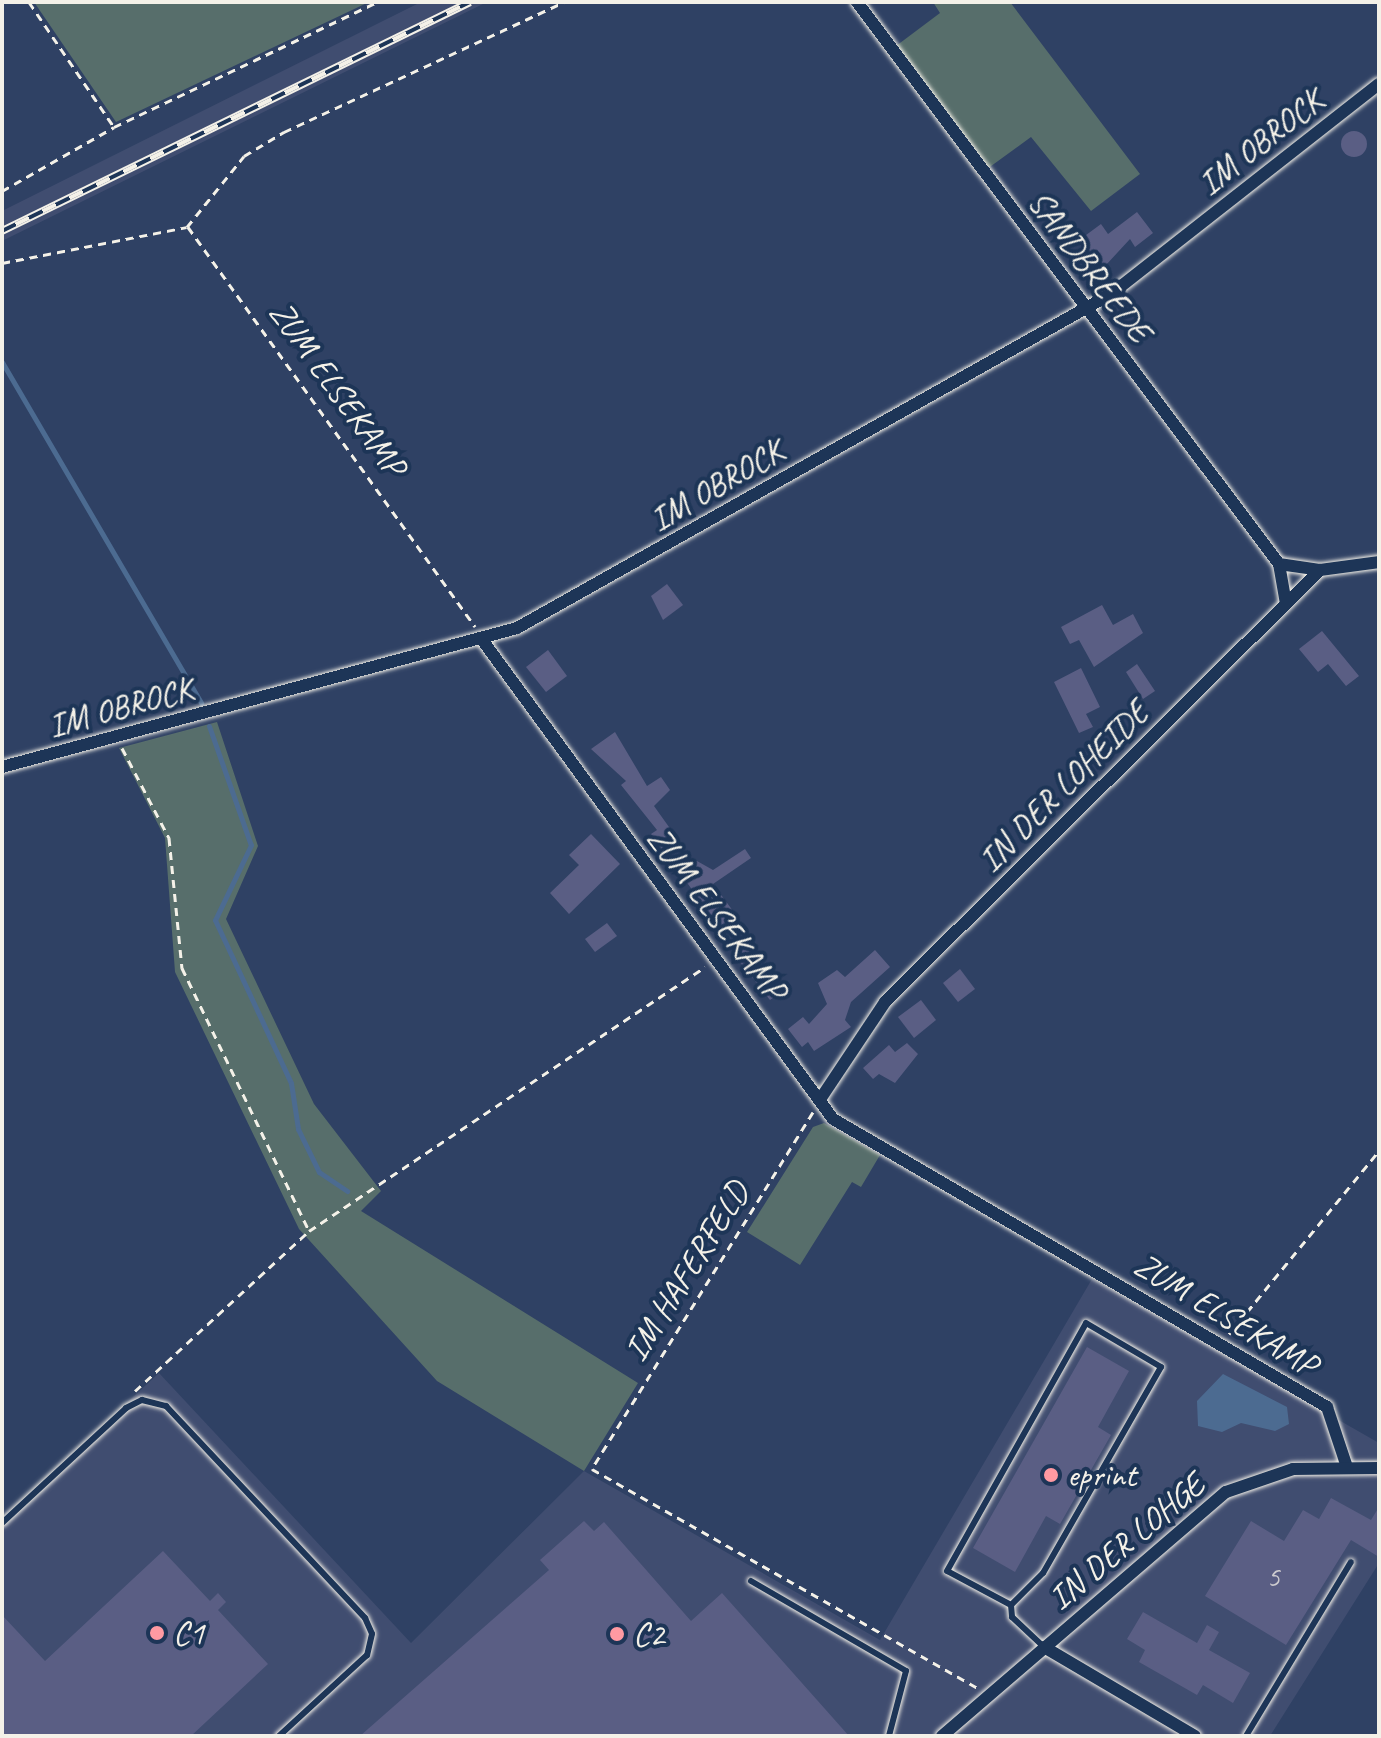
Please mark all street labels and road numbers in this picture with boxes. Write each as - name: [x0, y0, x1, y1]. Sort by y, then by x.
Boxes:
- street label: IM OBROCK: [1189, 80, 1331, 204]
- street label: SANDBREEDE: [1020, 182, 1160, 350]
- street label: ZUM ELSEKAMP: [261, 292, 415, 484]
- street label: IM OBROCK: [641, 430, 791, 540]
- street label: IM OBROCK: [43, 668, 197, 746]
- street label: IN DER LOHEIDE: [969, 692, 1157, 880]
- street label: ZUM ELSEKAMP: [639, 818, 795, 1008]
- street label: IM HAFERFELD: [616, 1175, 756, 1367]
- street label: ZUM ELSEKAMP: [1127, 1243, 1325, 1385]
- street label: IN DER LOHGE: [1040, 1464, 1212, 1618]

